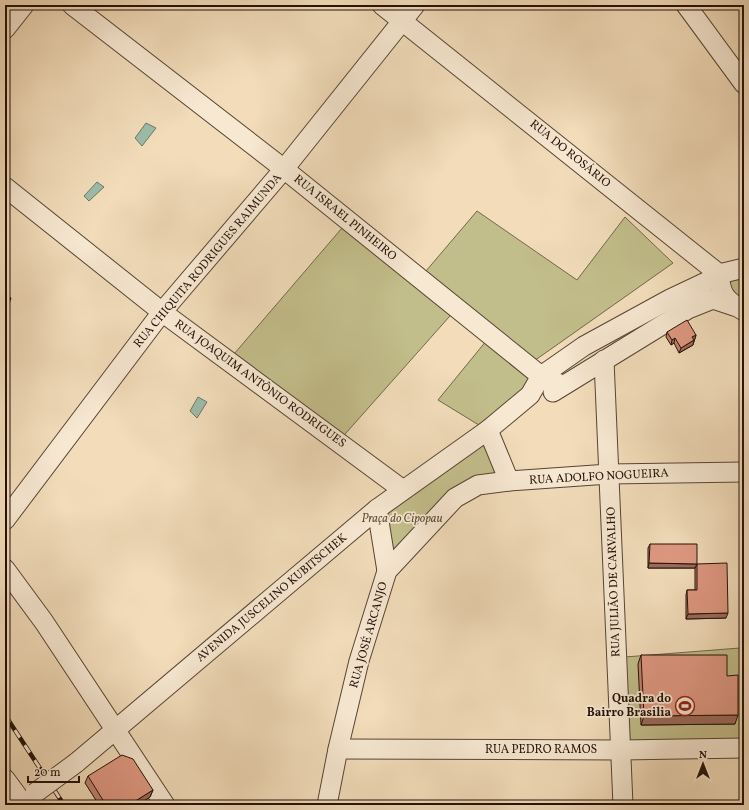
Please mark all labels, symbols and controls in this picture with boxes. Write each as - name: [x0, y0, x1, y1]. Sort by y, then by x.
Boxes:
- street label: RUA DO ROSÁRIO: [526, 116, 615, 192]
- street label: RUA CHIQUITA RODRIGUES RAIMUNDA: [130, 170, 286, 352]
- street label: RUA ISRAEL PINHEIRO: [290, 171, 400, 265]
- street label: RUA JOAQUIM ANTÔNIO RODRIGUES: [171, 315, 350, 452]
- street label: RUA ADOLFO NOGUEIRA: [529, 465, 670, 489]
- street label: RUA JULIÃO DE CARVALHO: [603, 506, 625, 657]
- park label: Praça do Cipopau: [361, 511, 443, 527]
- street label: AVENIDA JUSCELINO KUBITSCHEK: [193, 530, 351, 666]
- street label: RUA JOSÉ ARCANJO: [345, 579, 392, 690]
- place label: Quadra do Bairro Brasilia: [587, 691, 671, 721]
- sports icon: Quadra do Bairro Brasilia: [674, 695, 696, 717]
- street label: RUA PEDRO RAMOS: [485, 742, 597, 758]
- north arrow: [683, 744, 723, 784]
- text: N: [699, 748, 707, 763]
- scale bar: [28, 758, 79, 784]
- text: 20 m: [34, 765, 61, 781]

